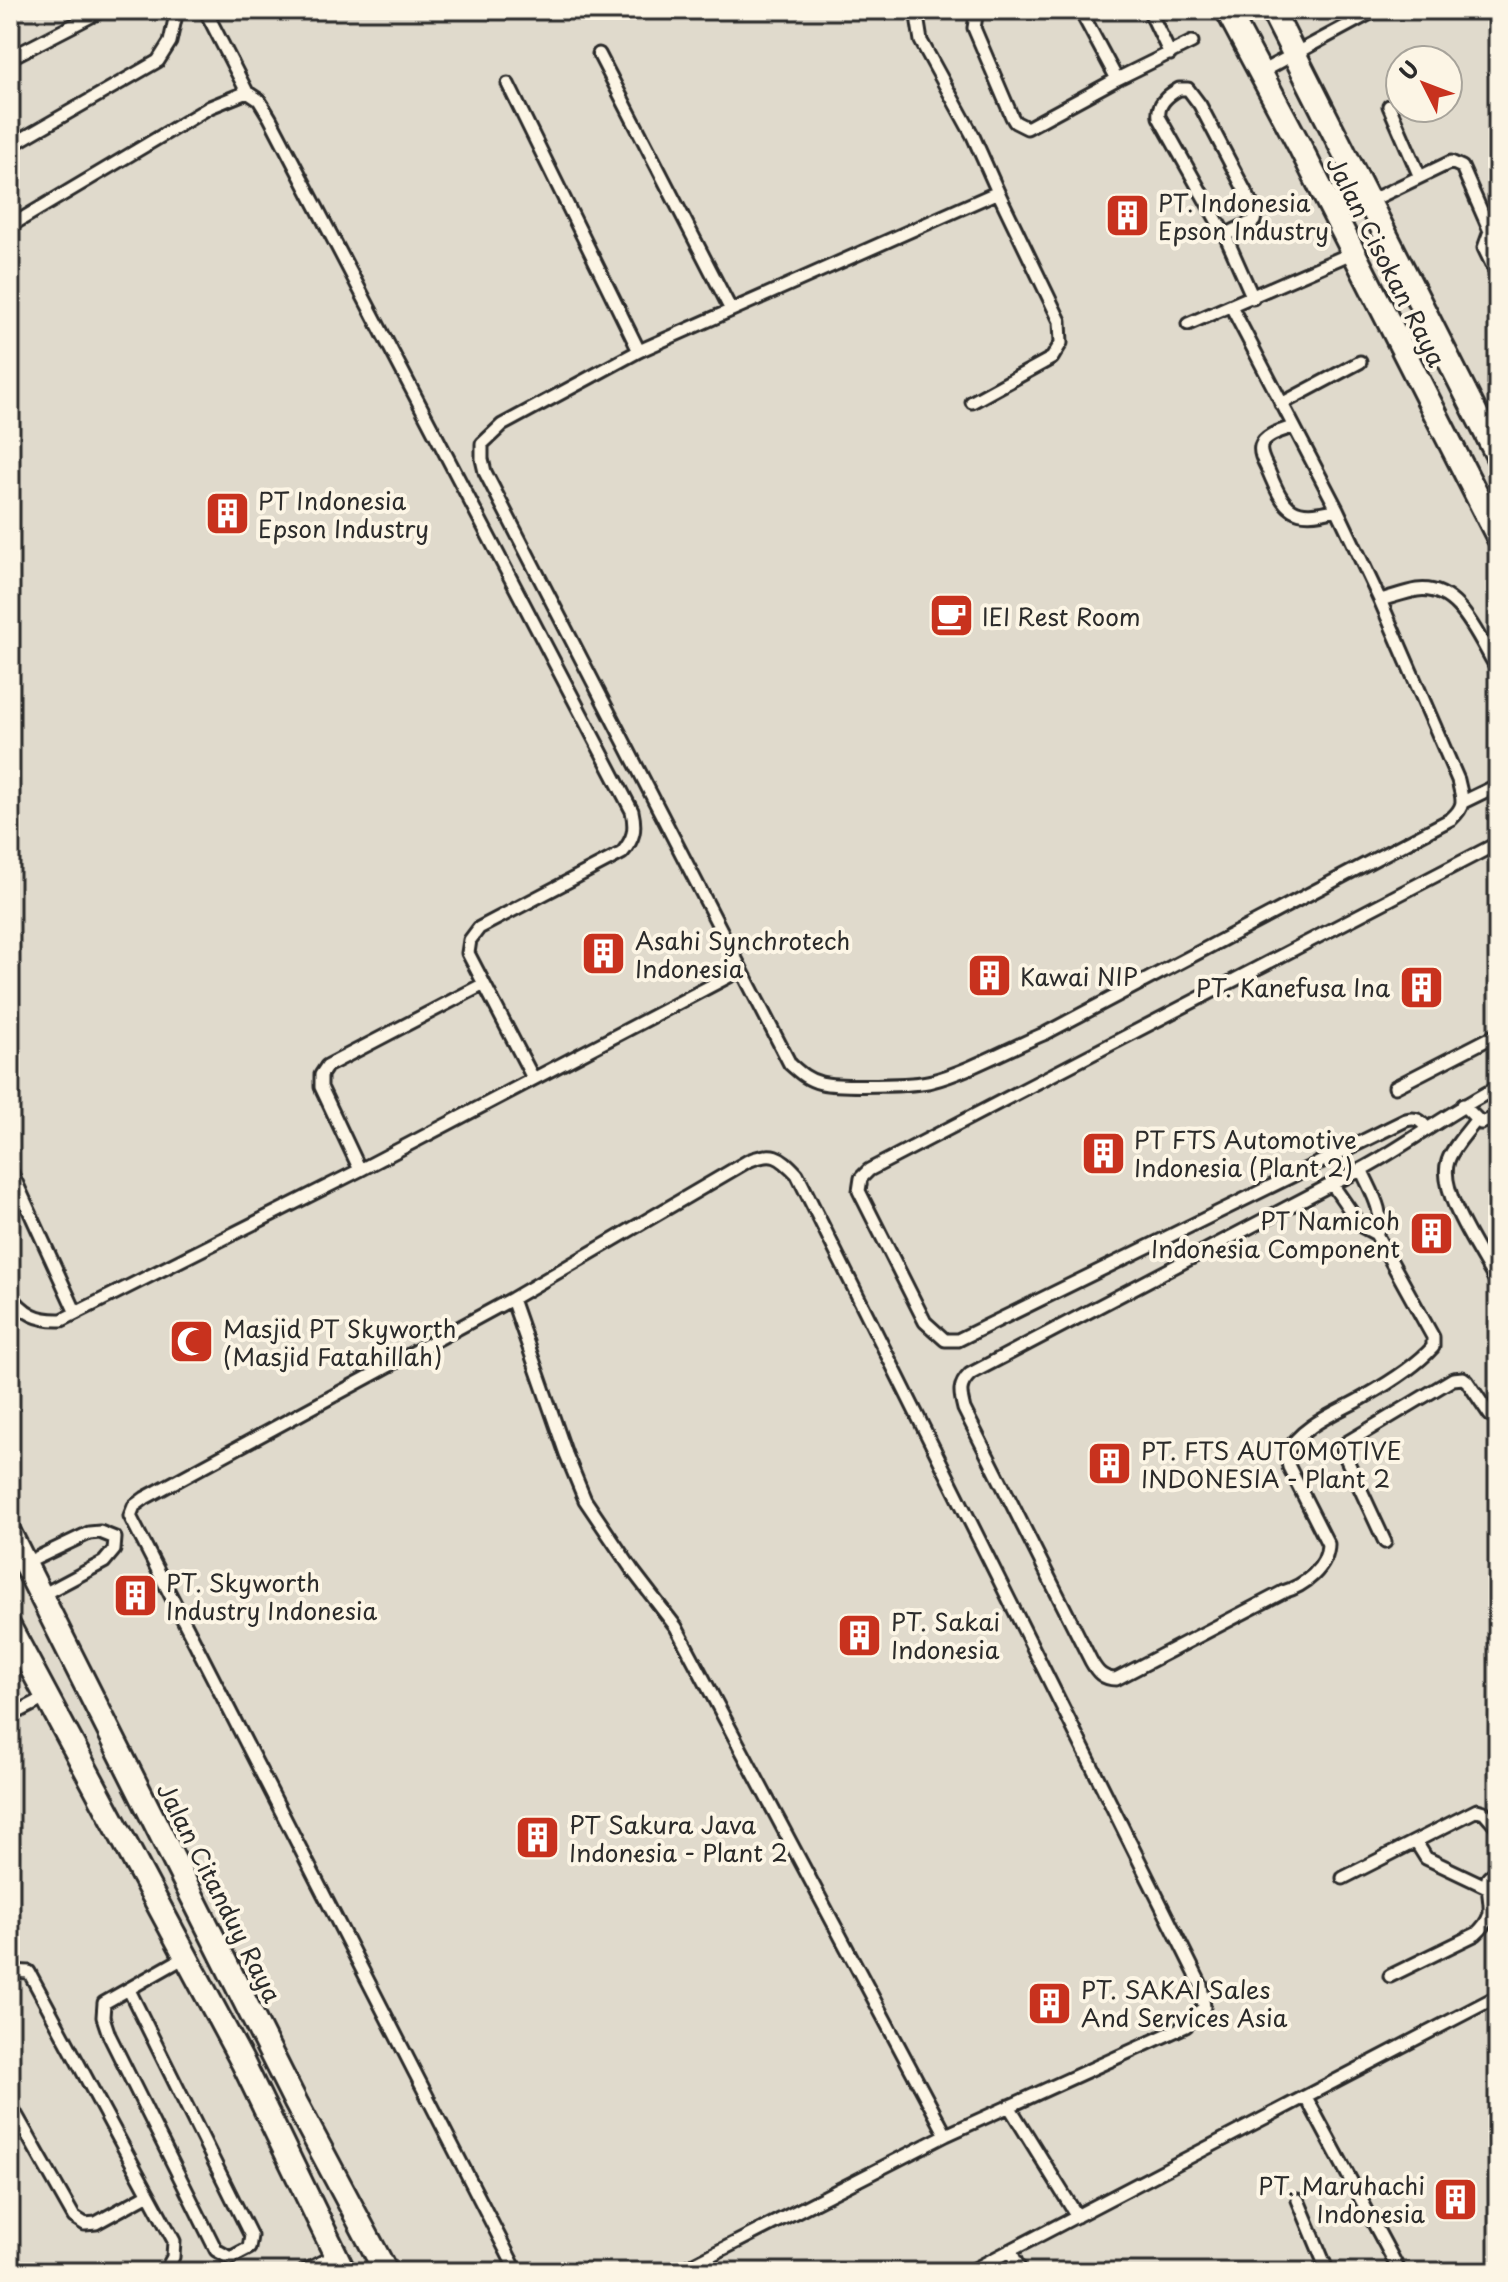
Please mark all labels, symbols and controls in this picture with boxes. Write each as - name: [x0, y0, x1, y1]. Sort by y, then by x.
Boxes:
- north arrow: [1384, 44, 1464, 124]
- text: U: [1390, 52, 1426, 87]
- street label: Jalan Cisokan Raya: [1318, 150, 1456, 372]
- place label: PT. Indonesia Epson Industry: [1158, 184, 1329, 248]
- building icon: PT. Indonesia Epson Industry: [1103, 192, 1151, 240]
- place label: PT Indonesia Epson Industry: [258, 482, 429, 546]
- building icon: PT Indonesia Epson Industry: [203, 490, 251, 538]
- cafe icon: IEI Rest Room: [927, 592, 975, 640]
- place label: IEI Rest Room: [982, 598, 1141, 634]
- place label: Asahi Synchrotech Indonesia: [635, 922, 850, 986]
- building icon: Asahi Synchrotech Indonesia: [580, 930, 628, 978]
- building icon: Kawai NIP: [965, 952, 1013, 1000]
- place label: Kawai NIP: [1020, 958, 1138, 994]
- building icon: PT. Kanefusa Ina: [1397, 963, 1445, 1011]
- place label: PT. Kanefusa Ina: [1196, 969, 1390, 1005]
- place label: PT FTS Automotive Indonesia (Plant 2): [1134, 1121, 1357, 1185]
- building icon: PT FTS Automotive Indonesia (Plant 2): [1079, 1129, 1127, 1177]
- place label: PT Namicoh Indonesia Component: [1151, 1202, 1400, 1266]
- building icon: PT Namicoh Indonesia Component: [1407, 1210, 1455, 1258]
- place label: Masjid PT Skyworth (Masjid Fatahillah): [223, 1310, 457, 1374]
- mosque icon: Masjid PT Skyworth (Masjid Fatahillah): [168, 1318, 216, 1366]
- place label: PT. FTS AUTOMOTIVE INDONESIA - Plant 2: [1141, 1432, 1402, 1496]
- building icon: PT. FTS AUTOMOTIVE INDONESIA - Plant 2: [1086, 1440, 1134, 1488]
- place label: PT. Skyworth Industry Indonesia: [166, 1564, 378, 1628]
- building icon: PT. Skyworth Industry Indonesia: [111, 1572, 159, 1620]
- place label: PT. Sakai Indonesia: [891, 1603, 1000, 1667]
- building icon: PT. Sakai Indonesia: [836, 1611, 884, 1659]
- street label: Jalan Citanduy Raya: [149, 1776, 291, 2009]
- place label: PT Sakura Java Indonesia - Plant 2: [569, 1806, 788, 1870]
- building icon: PT Sakura Java Indonesia - Plant 2: [514, 1814, 562, 1862]
- place label: PT. SAKAI Sales And Services Asia: [1081, 1971, 1288, 2035]
- building icon: PT. SAKAI Sales And Services Asia: [1026, 1979, 1074, 2027]
- place label: PT. Maruhachi Indonesia: [1258, 2167, 1425, 2231]
- building icon: PT. Maruhachi Indonesia: [1432, 2175, 1480, 2223]

